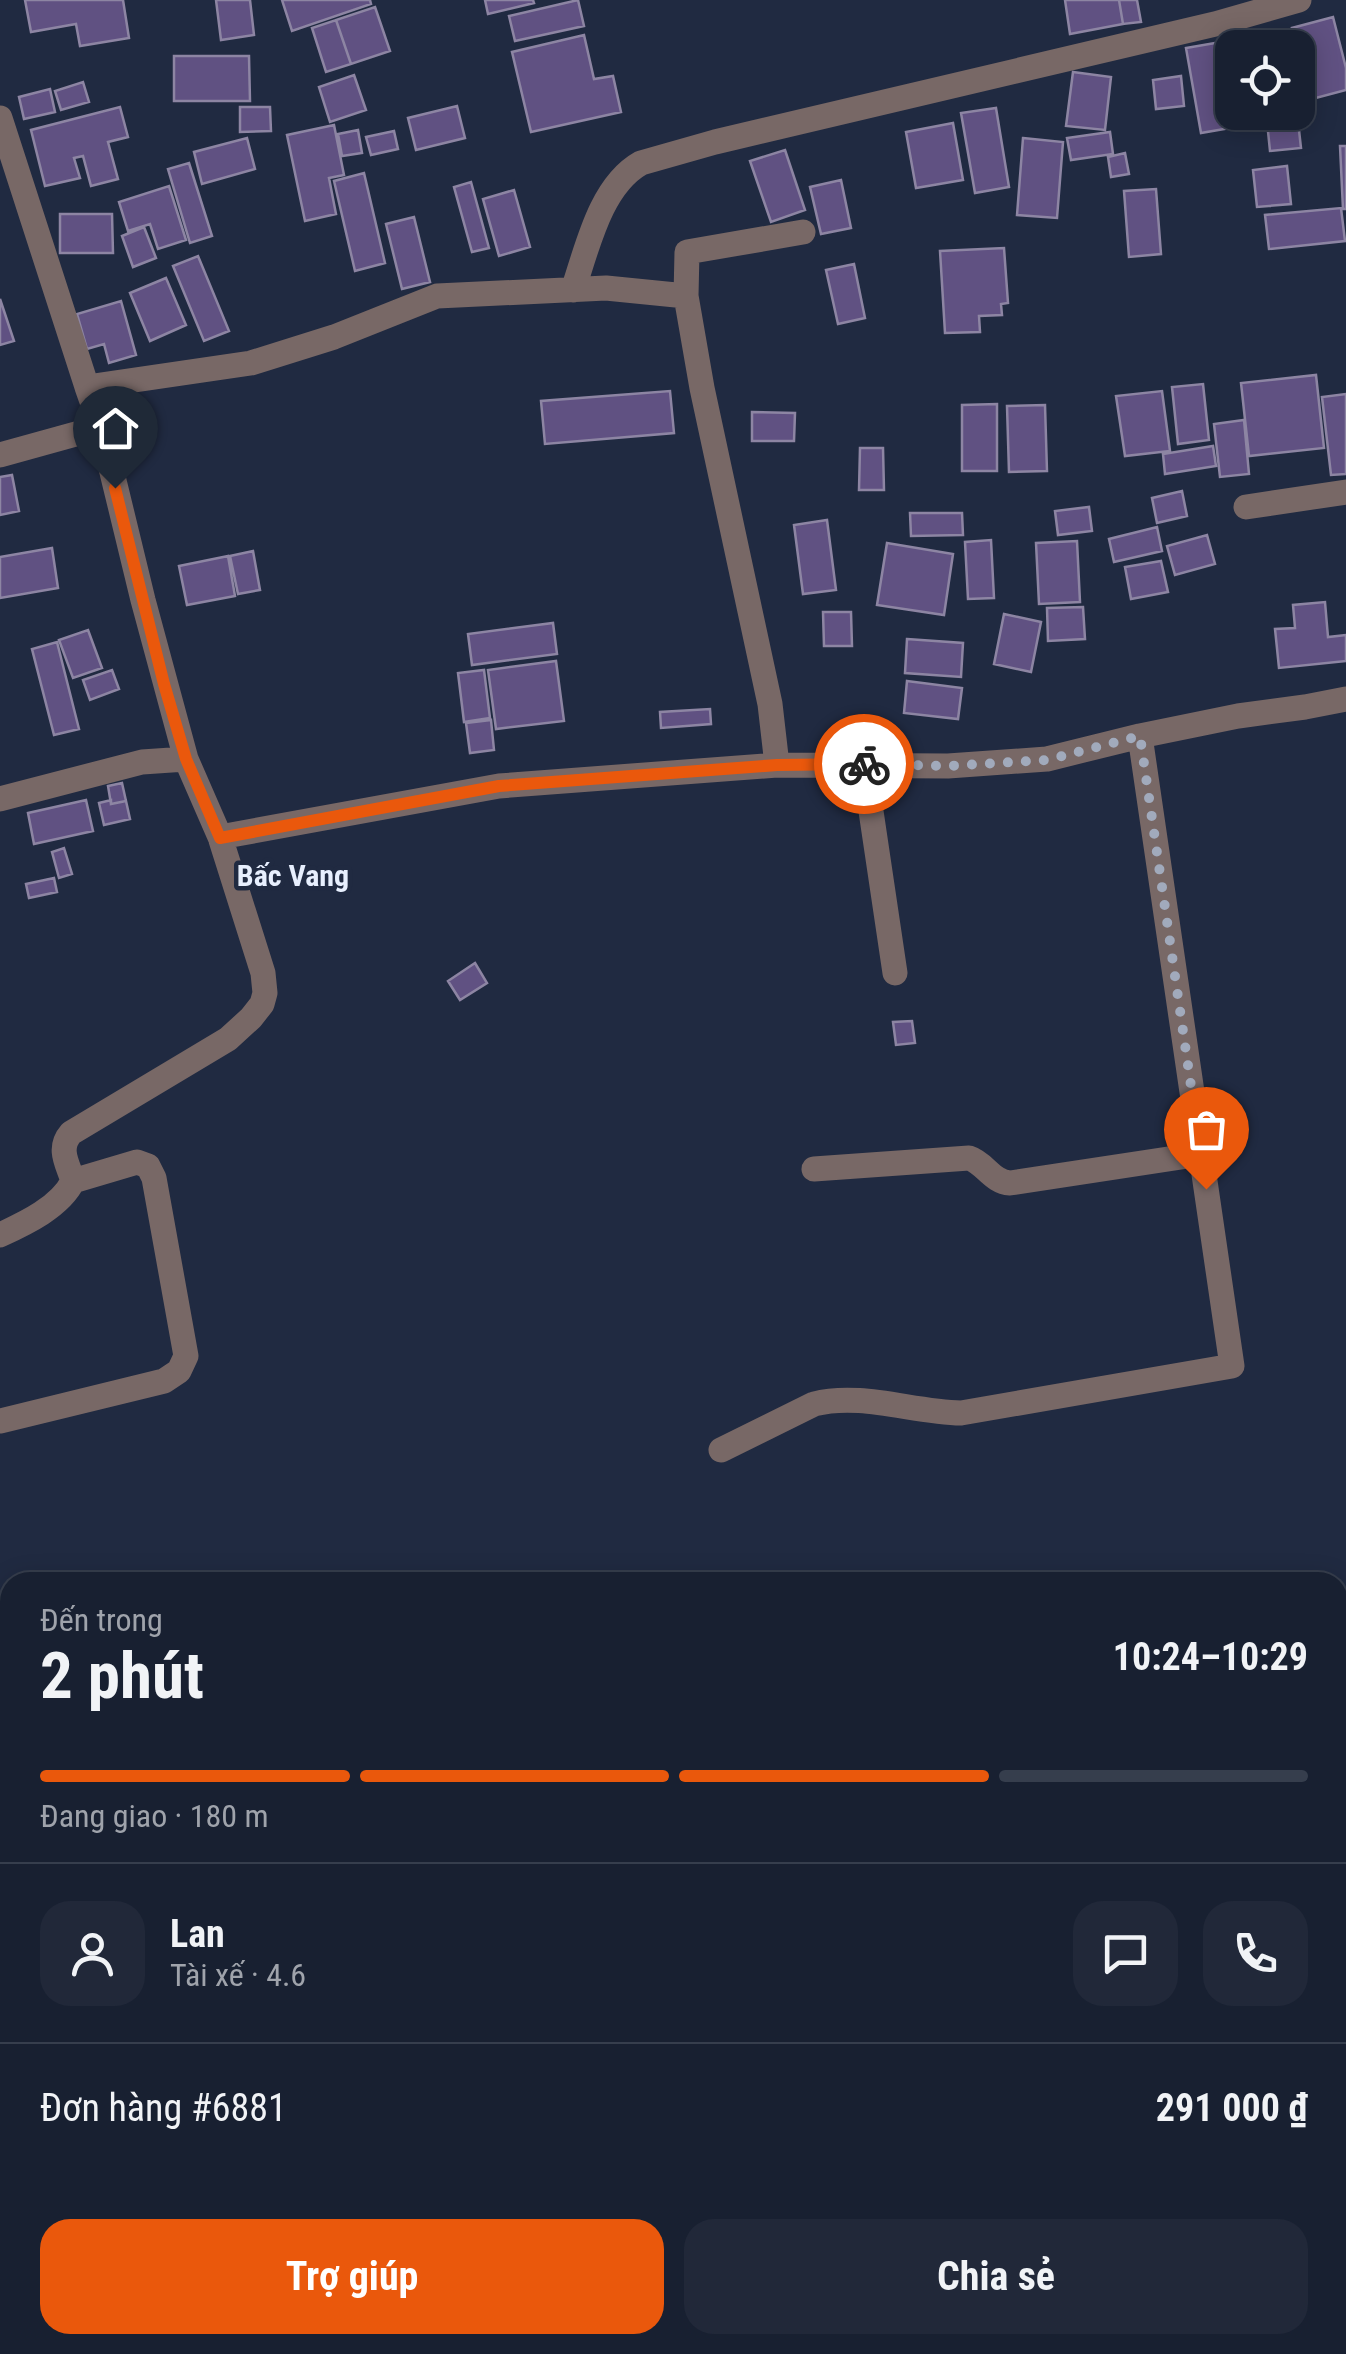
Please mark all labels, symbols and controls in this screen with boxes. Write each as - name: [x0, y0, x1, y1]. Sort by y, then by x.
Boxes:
- map controls: [1215, 30, 1315, 130]
- button: locate: [1215, 30, 1315, 130]
- pin: [73, 386, 158, 489]
- icon: home: [88, 401, 143, 456]
- courier: [814, 714, 914, 814]
- icon: bike: [837, 737, 892, 792]
- district label: Bấc Vang: [237, 858, 349, 893]
- pin: [1164, 1087, 1249, 1190]
- icon: bag: [1179, 1102, 1234, 1157]
- text: Đến trong: [40, 1601, 163, 1639]
- text: 10:24–10:29: [1113, 1635, 1308, 1679]
- text: 2 phút: [40, 1638, 204, 1714]
- text: Đang giao · 180 m: [40, 1797, 269, 1835]
- button: person: [40, 1901, 145, 2006]
- button: chat: [1073, 1901, 1178, 2006]
- button: phone: [1203, 1901, 1308, 2006]
- text: Lan: [170, 1912, 225, 1956]
- text: Tài xế · 4.6: [170, 1956, 306, 1994]
- text: Đơn hàng #6881: [40, 2086, 287, 2130]
- text: 291 000 ₫: [1156, 2086, 1308, 2130]
- button: Trợ giúp: [40, 2219, 664, 2334]
- button: Chia sẻ: [684, 2219, 1308, 2334]

